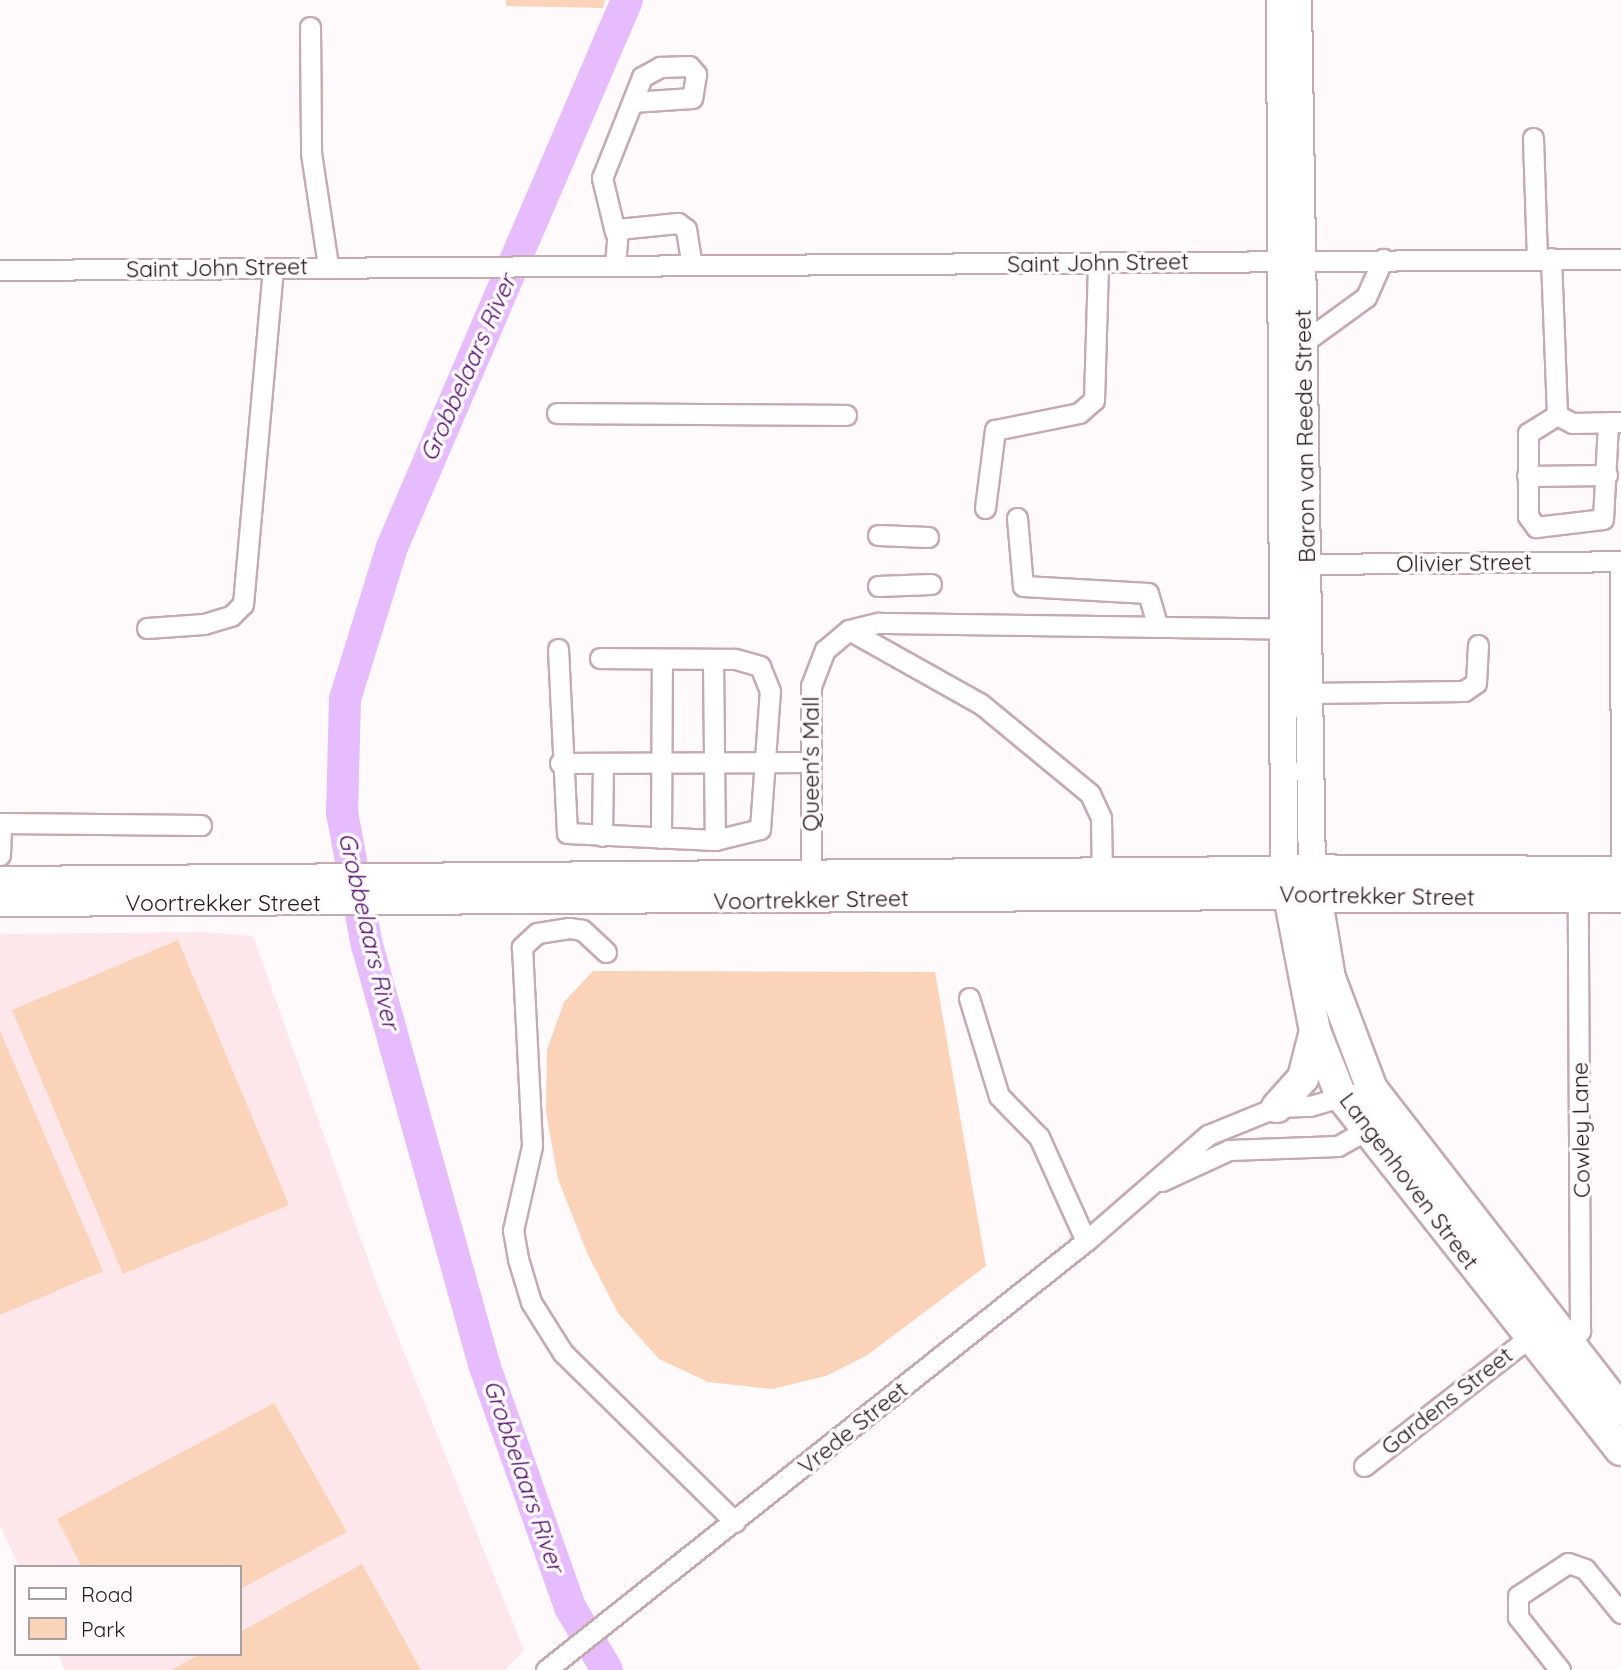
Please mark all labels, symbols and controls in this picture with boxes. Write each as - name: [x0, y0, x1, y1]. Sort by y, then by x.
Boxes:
- street label: Saint John Street: [1007, 248, 1189, 278]
- street label: Saint John Street: [126, 253, 308, 283]
- water label: Grobbelaars River: [414, 270, 522, 466]
- street label: Baron van Reede Street: [1289, 309, 1321, 563]
- street label: Olivier Street: [1396, 548, 1532, 578]
- street label: Queen's Mall: [797, 696, 825, 832]
- water label: Grobbelaars River: [332, 830, 406, 1032]
- street label: Voortrekker Street: [1279, 880, 1475, 912]
- street label: Voortrekker Street: [713, 884, 909, 916]
- street label: Voortrekker Street: [125, 889, 321, 917]
- street label: Cowley Lane: [1566, 1062, 1596, 1198]
- street label: Langenhoven Street: [1334, 1087, 1484, 1275]
- street label: Gardens Street: [1376, 1341, 1518, 1461]
- water label: Grobbelaars River: [478, 1376, 570, 1576]
- street label: Vrede Street: [793, 1376, 913, 1480]
- legend: [14, 1565, 242, 1656]
- text: Road: [81, 1581, 133, 1607]
- text: Park: [81, 1616, 125, 1642]

